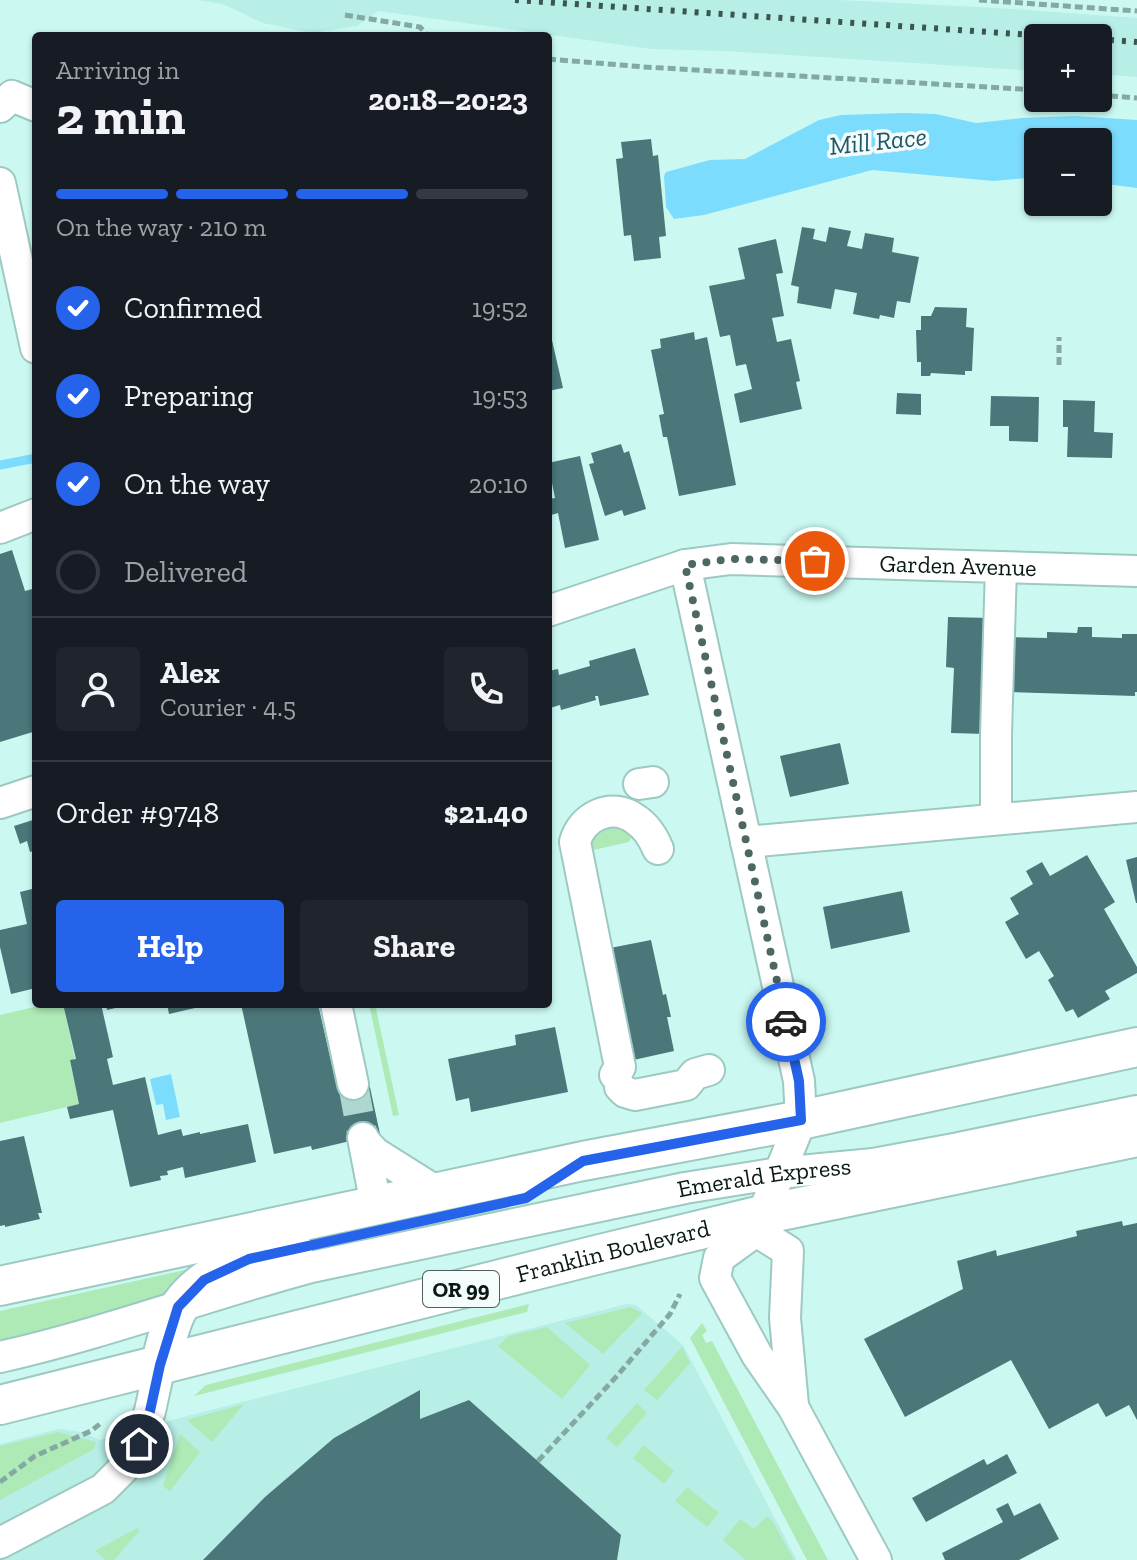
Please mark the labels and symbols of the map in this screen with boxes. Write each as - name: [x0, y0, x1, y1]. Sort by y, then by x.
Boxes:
- water label: Mill Race: [828, 120, 928, 162]
- pin: [781, 527, 849, 595]
- street label: Garden Avenue: [879, 548, 1037, 582]
- courier: [746, 982, 826, 1062]
- street label: Emerald Express: [675, 1151, 852, 1203]
- street label: Franklin Boulevard: [513, 1213, 713, 1289]
- road number: OR 99: [423, 1271, 499, 1307]
- pin: [105, 1410, 173, 1478]

